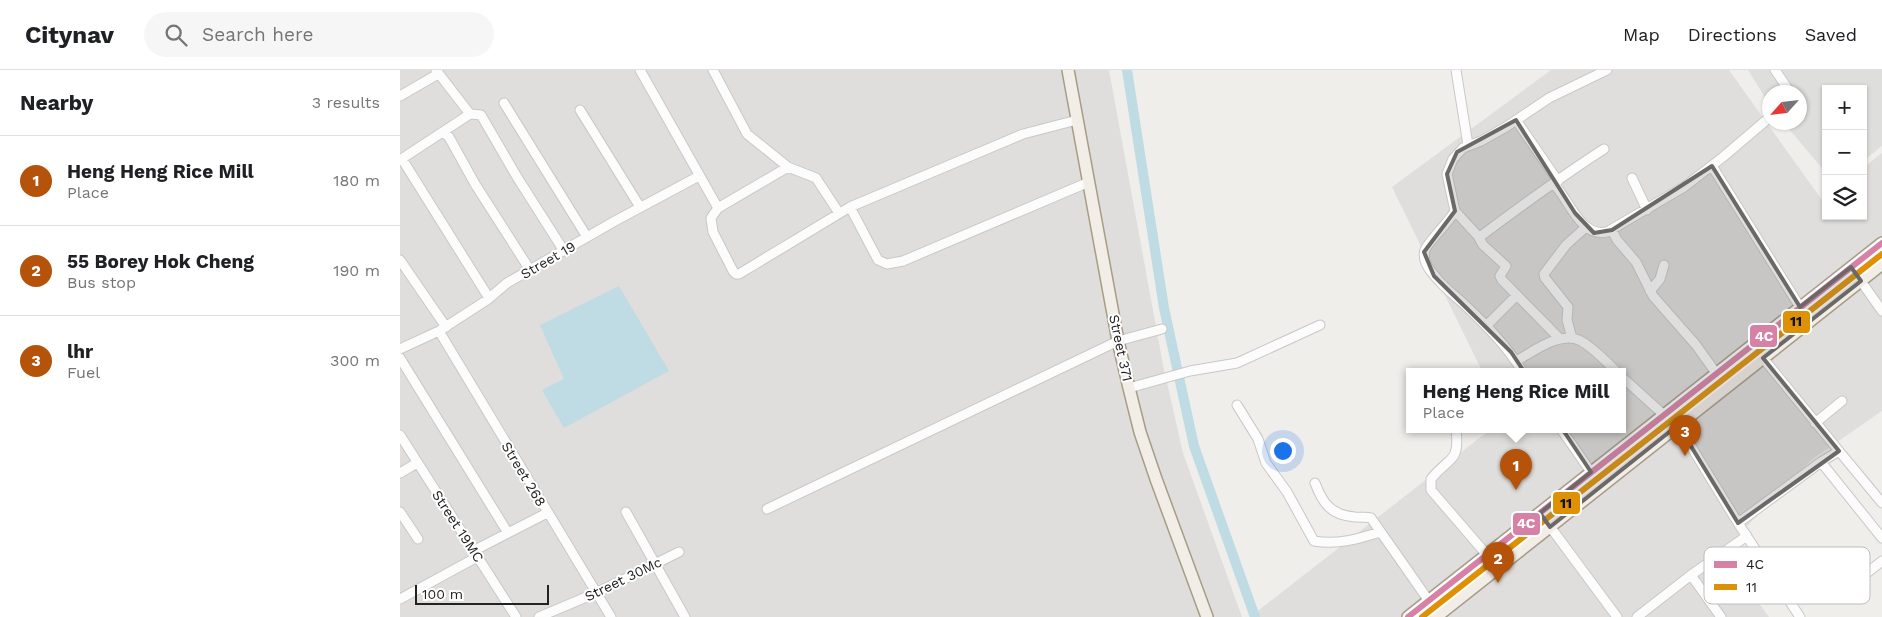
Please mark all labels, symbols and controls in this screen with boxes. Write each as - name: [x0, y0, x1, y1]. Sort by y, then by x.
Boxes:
- search box: [144, 12, 494, 57]
- text: Citynav: [25, 21, 114, 49]
- icon: search: [162, 21, 190, 49]
- text: Search here: [202, 23, 313, 46]
- text: Map: [1623, 24, 1660, 45]
- text: Directions: [1688, 24, 1777, 45]
- text: Saved: [1805, 24, 1857, 45]
- north arrow: [1762, 85, 1807, 130]
- map controls: [1822, 85, 1867, 220]
- button: +: [1822, 85, 1867, 130]
- text: Nearby: [20, 90, 93, 115]
- text: 3 results: [312, 93, 380, 112]
- button: −: [1822, 130, 1867, 175]
- text: Heng Heng Rice Mill: [67, 160, 254, 183]
- text: 1: [33, 171, 39, 190]
- text: 180 m: [333, 171, 380, 190]
- button: layers: [1822, 175, 1867, 220]
- text: Place: [67, 183, 109, 202]
- street label: Street 19: [518, 238, 578, 282]
- text: 55 Borey Hok Cheng: [67, 250, 254, 273]
- text: 2: [31, 261, 41, 280]
- text: 190 m: [333, 261, 380, 280]
- text: Bus stop: [67, 273, 136, 292]
- line badge: 11: [1782, 310, 1811, 334]
- street label: Street 371: [1106, 313, 1136, 383]
- text: 11: [1790, 313, 1802, 329]
- line badge: 4C: [1749, 324, 1778, 348]
- text: 4C: [1755, 328, 1774, 344]
- text: lhr: [67, 340, 93, 363]
- text: 3: [31, 351, 41, 370]
- text: 300 m: [330, 351, 380, 370]
- text: Fuel: [67, 363, 100, 382]
- popup: [1406, 368, 1626, 433]
- text: Heng Heng Rice Mill: [1423, 380, 1609, 403]
- text: Place: [1423, 403, 1464, 422]
- pin: 3: [1669, 415, 1701, 456]
- your location: [1270, 438, 1296, 464]
- street label: Street 268: [499, 439, 549, 509]
- pin: 1: [1500, 449, 1532, 490]
- street label: Street 19MC: [429, 487, 487, 565]
- line badge: 11: [1552, 491, 1581, 515]
- text: 11: [1560, 495, 1572, 511]
- line badge: 4C: [1512, 512, 1541, 536]
- text: 4C: [1517, 515, 1536, 531]
- pin: 2: [1482, 542, 1514, 583]
- legend: [1704, 547, 1870, 604]
- street label: Street 30Mc: [582, 553, 664, 604]
- text: 4C: [1746, 556, 1764, 572]
- text: 11: [1746, 579, 1757, 595]
- scale bar: [415, 582, 549, 605]
- text: 100 m: [422, 586, 463, 602]

